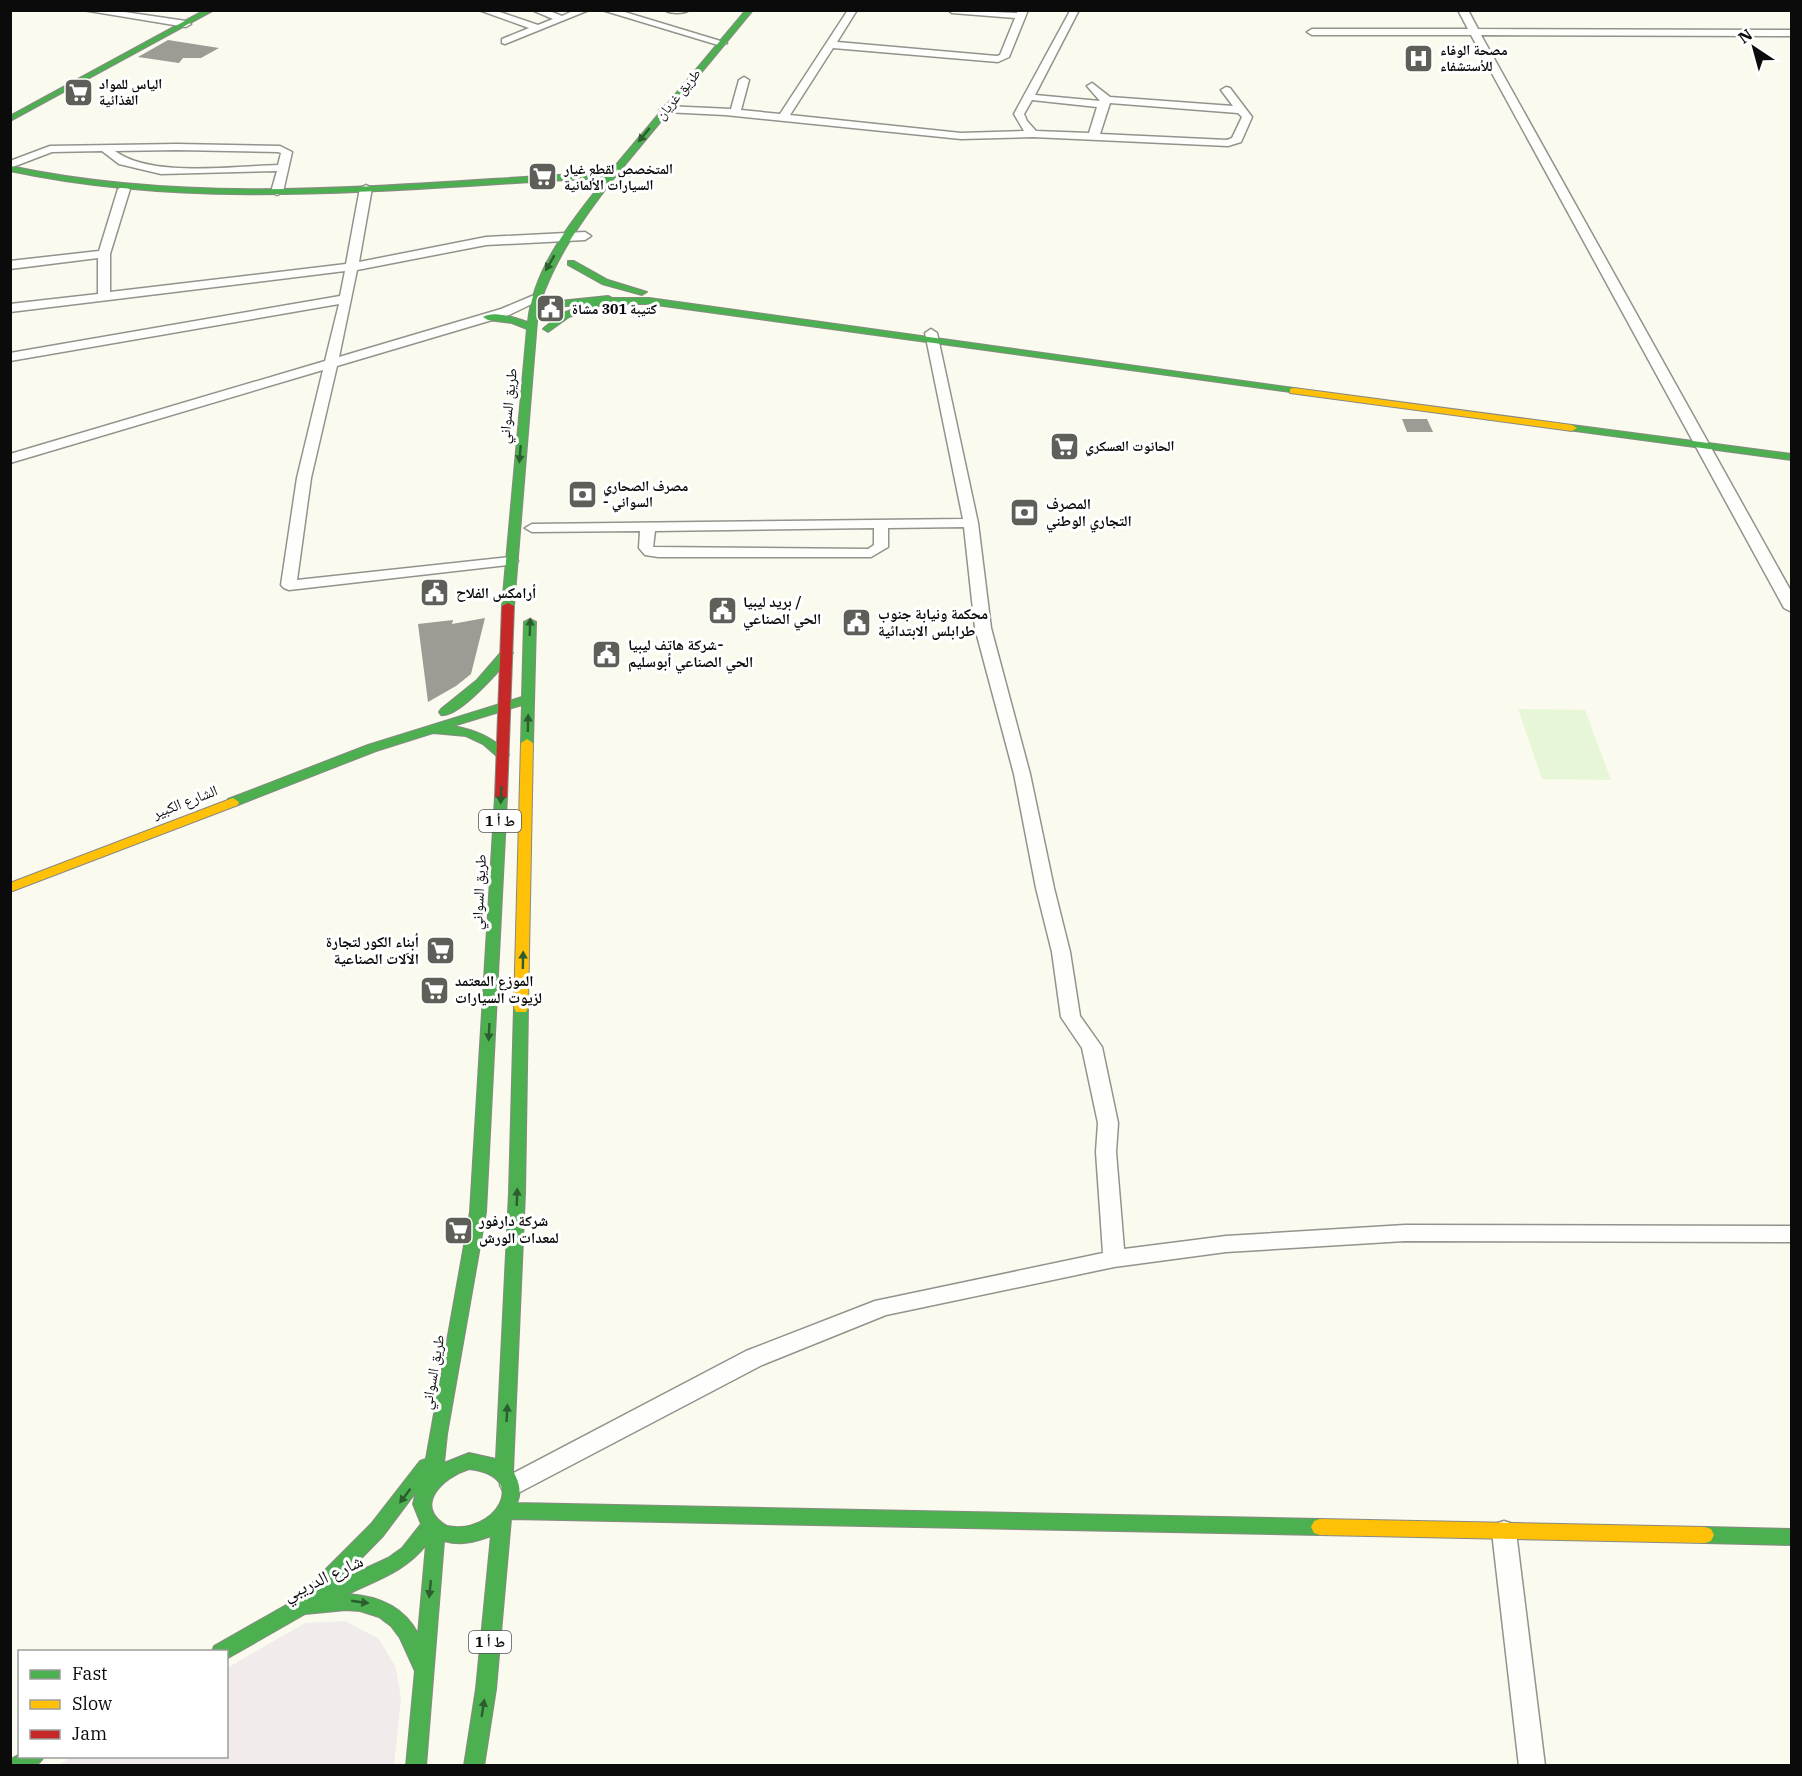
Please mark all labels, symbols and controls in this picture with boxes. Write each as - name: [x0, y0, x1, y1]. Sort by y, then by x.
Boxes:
- north arrow: [1724, 18, 1784, 78]
- text: N: [1734, 24, 1756, 48]
- place label: مصحة الوفاء للأستشفاء: [1440, 41, 1508, 75]
- hospital icon: مصحة الوفاء للأستشفاء: [1403, 42, 1435, 74]
- street label: طريق غريان: [651, 65, 705, 124]
- place label: الياس للمواد الغذائية: [99, 75, 162, 109]
- supermarket icon: الياس للمواد الغذائية: [62, 76, 94, 108]
- one-way arrow: [638, 127, 651, 143]
- place label: المتخصص لقطع غيار السيارات الألمانية: [563, 160, 673, 194]
- supermarket icon: المتخصص لقطع غيار السيارات الألمانية: [527, 161, 559, 193]
- one-way arrow: [545, 255, 555, 272]
- public building icon: كتيبة 301 مشاة: [535, 293, 567, 325]
- place label: كتيبة 301 مشاة: [572, 300, 657, 318]
- street label: طريق السواني: [494, 367, 524, 445]
- supermarket icon: الحانوت العسكري: [1048, 430, 1080, 462]
- place label: الحانوت العسكري: [1085, 437, 1174, 457]
- one-way arrow: [515, 444, 525, 463]
- place label: مصرف الصحاري - السواني: [603, 477, 688, 513]
- bank icon: مصرف الصحاري - السواني: [566, 478, 598, 510]
- place label: المصرف التجاري الوطني: [1046, 494, 1132, 533]
- bank icon: المصرف التجاري الوطني: [1009, 497, 1041, 529]
- public building icon: أرامكس الفلاح: [419, 577, 451, 609]
- place label: أرامكس الفلاح: [456, 583, 536, 602]
- place label: بريد ليبيا / الحي الصناعي: [743, 592, 821, 631]
- public building icon: بريد ليبيا / الحي الصناعي: [706, 595, 738, 627]
- place label: محكمة ونيابة جنوب طرابلس الابتدائية: [878, 604, 988, 640]
- public building icon: محكمة ونيابة جنوب طرابلس الابتدائية: [841, 607, 873, 639]
- one-way arrow: [525, 618, 534, 637]
- place label: شركة هاتف ليبيا- الحي الصناعي أبوسليم: [628, 635, 753, 674]
- public building icon: شركة هاتف ليبيا- الحي الصناعي أبوسليم: [591, 638, 623, 670]
- one-way arrow: [523, 714, 533, 733]
- street label: الشارع الكبير: [149, 780, 220, 824]
- one-way arrow: [497, 786, 506, 805]
- road number: ط أ 1: [479, 810, 521, 832]
- street label: طريق السواني: [467, 853, 493, 931]
- place label: أبناء الكور لتجارة الاَلات الصناعية: [326, 932, 419, 968]
- supermarket icon: أبناء الكور لتجارة الاَلات الصناعية: [424, 935, 456, 967]
- one-way arrow: [518, 951, 528, 970]
- place label: الموزع المعتمد لزيوت السيارات: [455, 971, 542, 1007]
- supermarket icon: الموزع المعتمد لزيوت السيارات: [418, 974, 450, 1006]
- one-way arrow: [484, 1022, 493, 1041]
- one-way arrow: [513, 1188, 522, 1207]
- place label: شركة دارفور لمعدات الورش: [478, 1211, 559, 1247]
- supermarket icon: شركة دارفور لمعدات الورش: [442, 1214, 474, 1246]
- street label: طريق السواني: [417, 1333, 451, 1411]
- one-way arrow: [502, 1403, 511, 1422]
- one-way arrow: [400, 1488, 412, 1503]
- street label: شارع الدريبي: [279, 1549, 368, 1609]
- one-way arrow: [425, 1579, 435, 1598]
- one-way arrow: [351, 1597, 370, 1606]
- road number: ط أ 1: [469, 1631, 511, 1653]
- legend: [18, 1650, 228, 1758]
- text: Fast: [72, 1662, 107, 1685]
- text: Slow: [72, 1692, 112, 1715]
- one-way arrow: [478, 1698, 487, 1717]
- text: Jam: [72, 1722, 107, 1745]

